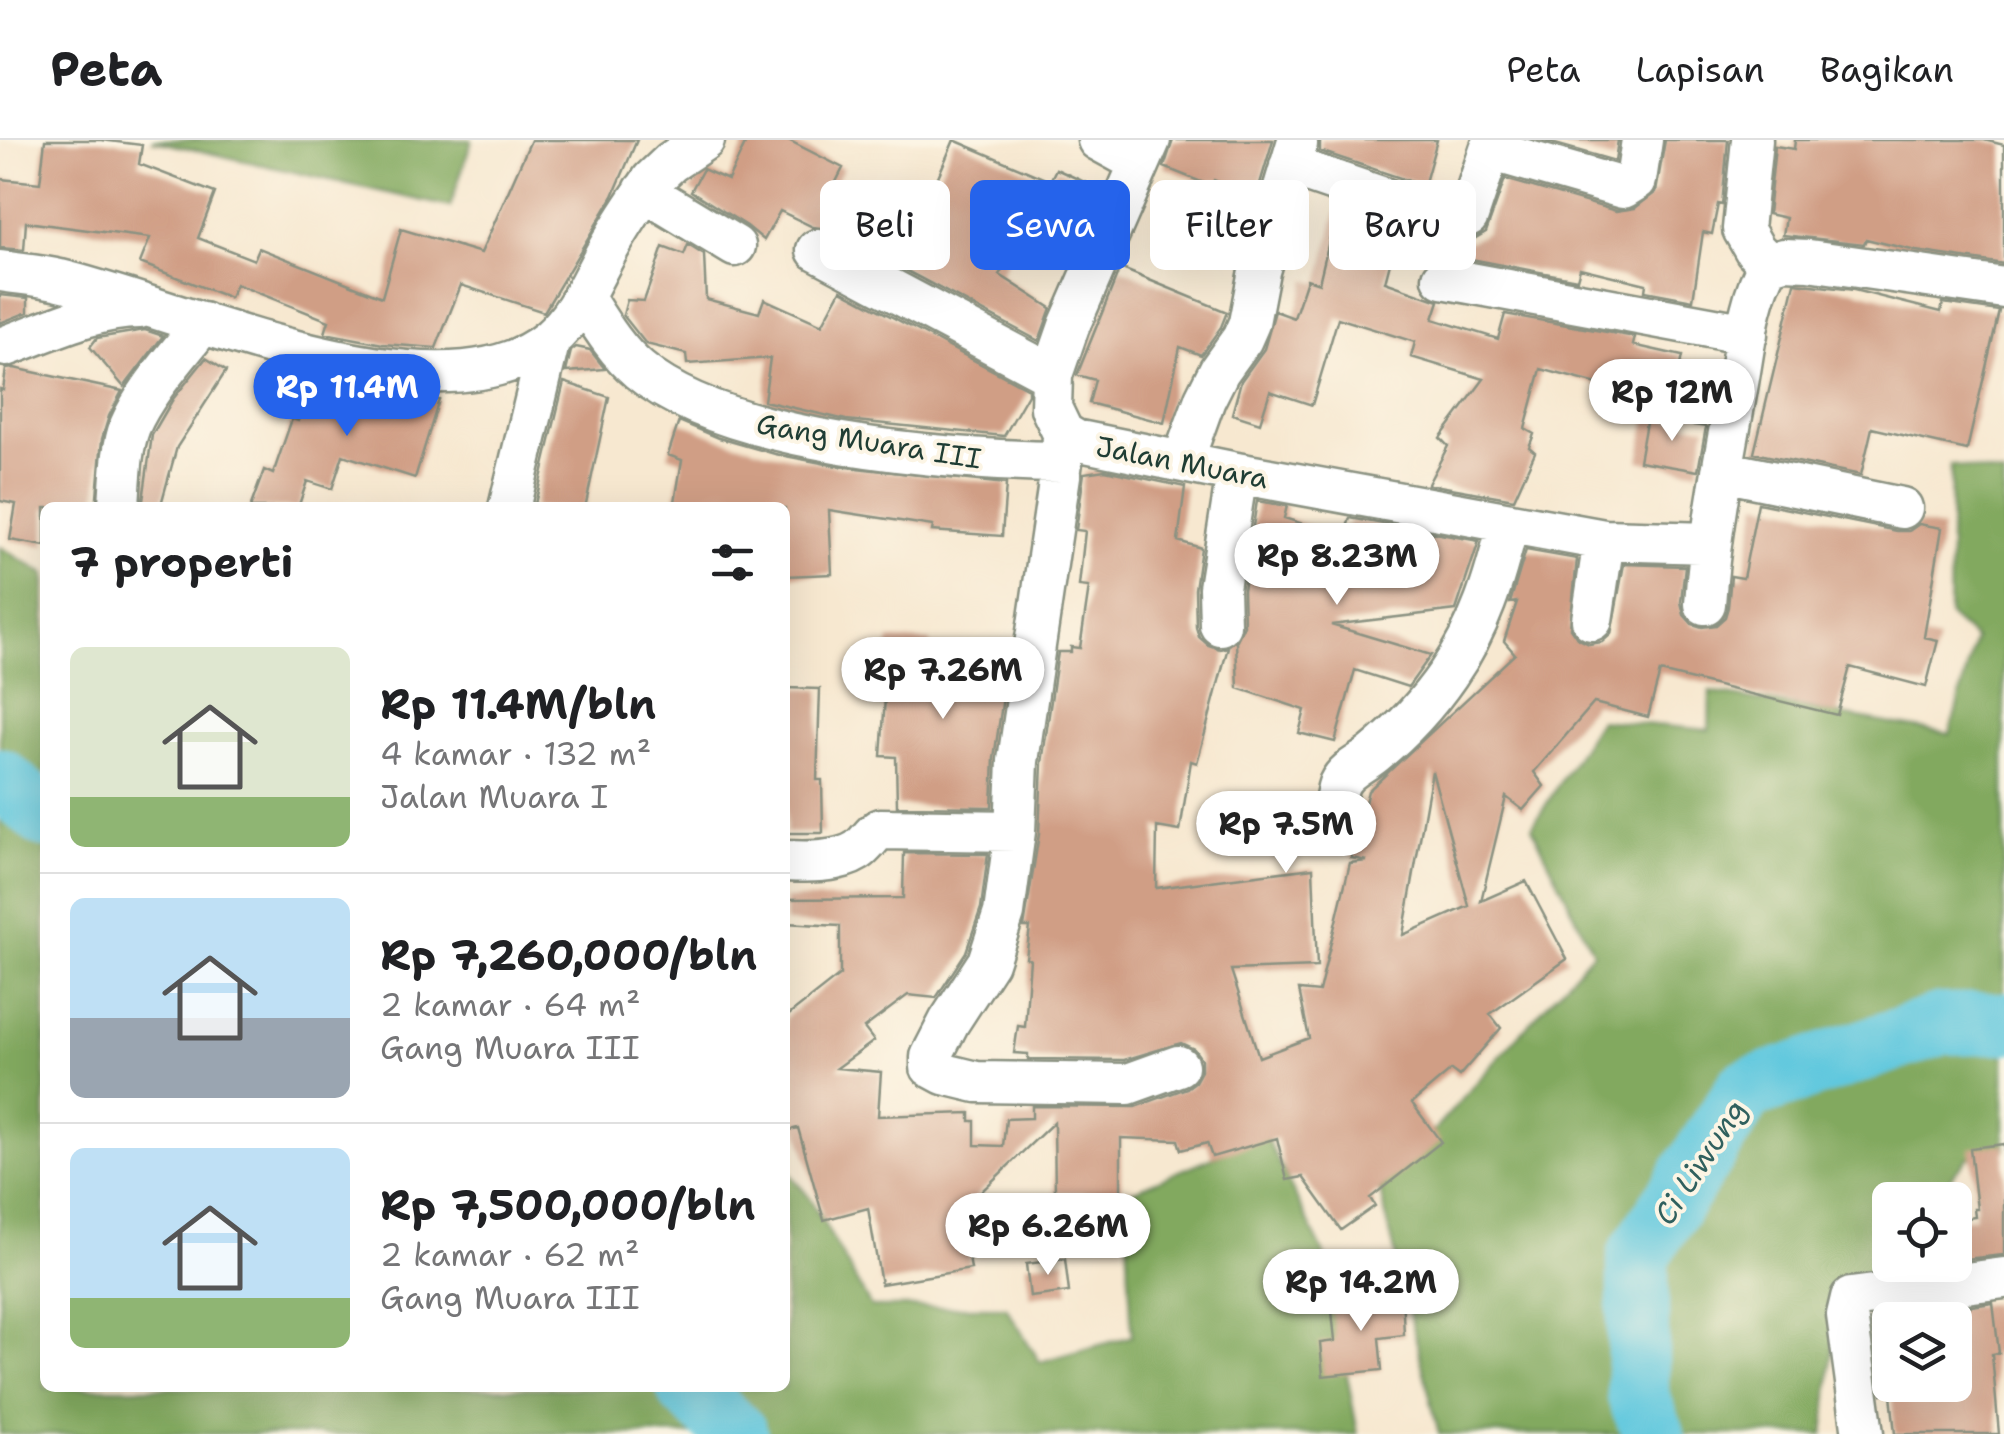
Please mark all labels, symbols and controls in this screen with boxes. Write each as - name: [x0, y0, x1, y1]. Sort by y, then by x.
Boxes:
- text: Peta: [50, 37, 163, 101]
- text: Peta: [1506, 46, 1581, 93]
- text: Lapisan: [1636, 46, 1765, 93]
- text: Bagikan: [1820, 46, 1954, 93]
- chip: Beli: [820, 180, 950, 270]
- chip: Sewa: [970, 180, 1130, 270]
- chip: Filter: [1150, 180, 1309, 270]
- chip: Baru: [1329, 180, 1476, 270]
- pin: Rp 11.4M: [244, 354, 450, 439]
- pin: Rp 12M: [1591, 359, 1753, 444]
- text: Rp 11.4M: [275, 365, 419, 408]
- text: Rp 12M: [1611, 370, 1733, 413]
- street label: Gang Muara III: [754, 404, 984, 478]
- street label: Jalan Muara: [1093, 427, 1271, 497]
- pin: Rp 8.23M: [1234, 523, 1440, 608]
- text: 7 properti: [70, 534, 293, 590]
- text: Rp 8.23M: [1256, 534, 1418, 577]
- icon: filters: [705, 535, 760, 590]
- pin: Rp 7.26M: [840, 637, 1046, 722]
- text: Rp 7.26M: [863, 648, 1023, 691]
- text: Rp 11.4M/bln: [380, 676, 656, 732]
- icon: home: [150, 687, 270, 807]
- text: 4 kamar · 132 m²: [380, 732, 651, 775]
- text: Jalan Muara I: [380, 775, 608, 818]
- pin: Rp 7.5M: [1194, 791, 1378, 876]
- text: Rp 7.5M: [1218, 802, 1354, 845]
- text: Rp 7,260,000/bln: [380, 927, 757, 983]
- icon: home: [150, 938, 270, 1058]
- text: 2 kamar · 64 m²: [380, 983, 640, 1026]
- text: Gang Muara III: [380, 1026, 640, 1069]
- water label: Ci Liwung: [1644, 1091, 1756, 1233]
- text: Rp 7,500,000/bln: [380, 1177, 755, 1233]
- map controls: [1872, 1182, 1972, 1402]
- button: locate: [1872, 1182, 1972, 1282]
- icon: home: [150, 1188, 270, 1308]
- pin: Rp 6.26M: [945, 1193, 1151, 1278]
- text: Rp 6.26M: [967, 1204, 1129, 1247]
- text: 2 kamar · 62 m²: [380, 1233, 639, 1276]
- pin: Rp 14.2M: [1258, 1249, 1464, 1334]
- text: Rp 14.2M: [1285, 1260, 1437, 1303]
- text: Gang Muara III: [380, 1276, 640, 1319]
- button: layers: [1872, 1302, 1972, 1402]

